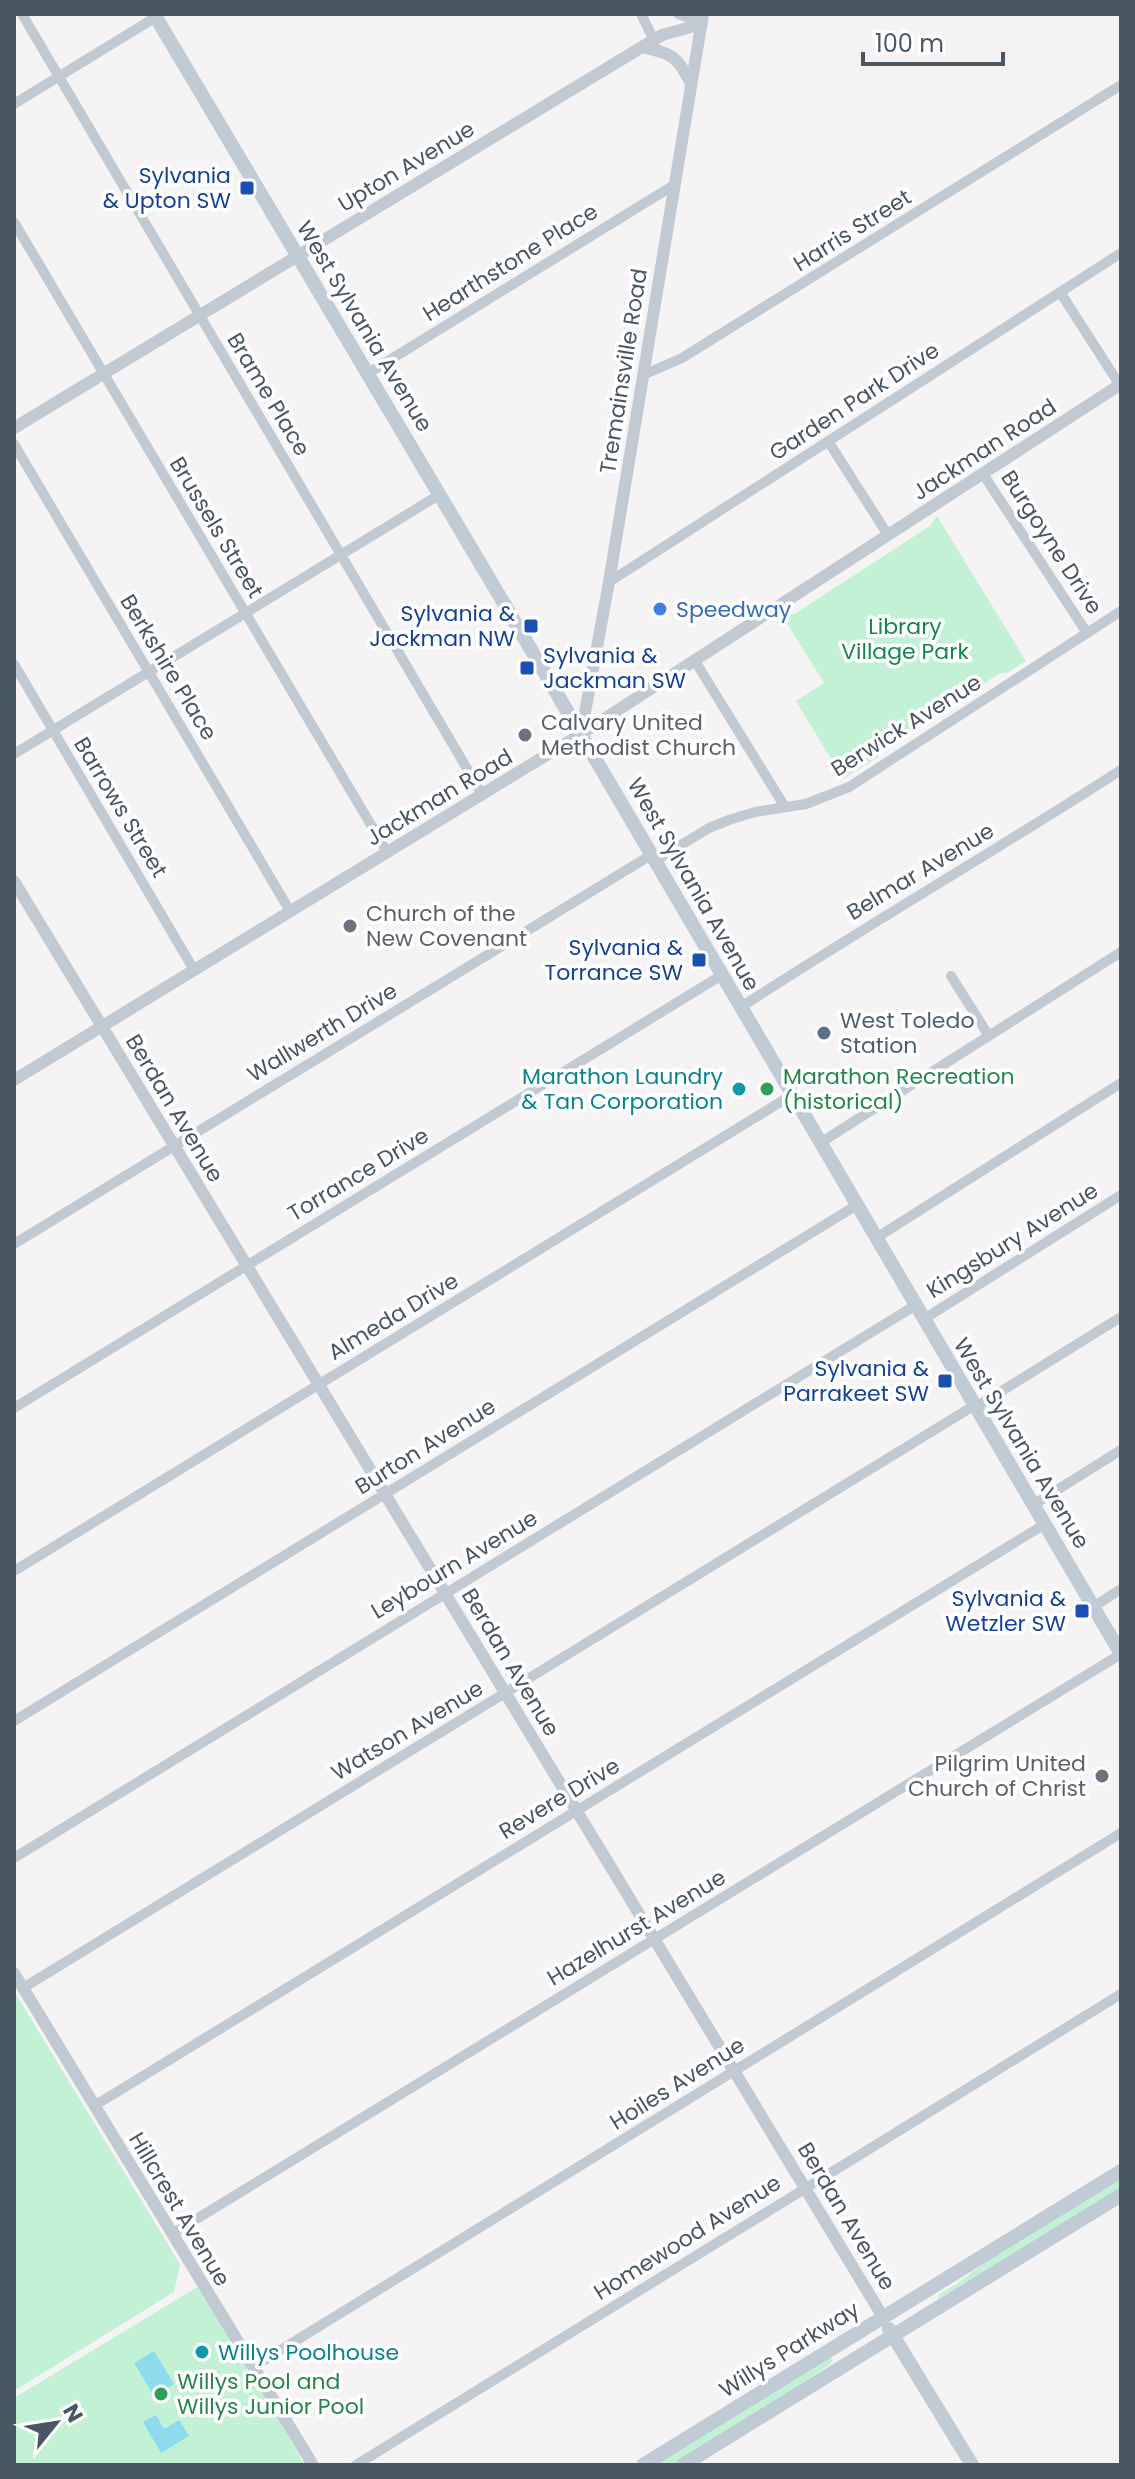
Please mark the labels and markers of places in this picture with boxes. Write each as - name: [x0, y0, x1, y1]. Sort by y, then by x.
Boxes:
- place label: Sylvania & Upton SW: [103, 160, 231, 216]
- marker: Sylvania & Upton SW: [238, 179, 256, 197]
- place label: Speedway: [676, 594, 792, 625]
- place label: Sylvania & Jackman NW: [369, 598, 516, 654]
- marker: Speedway: [651, 600, 669, 618]
- marker: Sylvania & Jackman NW: [522, 617, 540, 635]
- place label: Sylvania & Jackman SW: [543, 640, 686, 696]
- marker: Sylvania & Jackman SW: [518, 659, 536, 677]
- place label: Calvary United Methodist Church: [541, 707, 736, 763]
- marker: Calvary United Methodist Church: [516, 726, 534, 744]
- place label: Church of the New Covenant: [366, 898, 527, 954]
- marker: Church of the New Covenant: [341, 917, 359, 935]
- place label: Sylvania & Torrance SW: [544, 932, 684, 988]
- marker: Sylvania & Torrance SW: [690, 951, 708, 969]
- place label: West Toledo Station: [840, 1005, 974, 1061]
- marker: West Toledo Station: [815, 1024, 833, 1042]
- place label: Marathon Laundry & Tan Corporation: [521, 1061, 724, 1117]
- place label: Marathon Recreation (historical): [783, 1061, 1015, 1117]
- marker: Marathon Laundry & Tan Corporation: [730, 1080, 748, 1098]
- marker: Marathon Recreation (historical): [758, 1080, 776, 1098]
- place label: Sylvania & Parrakeet SW: [783, 1353, 930, 1409]
- marker: Sylvania & Parrakeet SW: [936, 1372, 954, 1390]
- place label: Sylvania & Wetzler SW: [945, 1583, 1067, 1639]
- marker: Sylvania & Wetzler SW: [1073, 1602, 1091, 1620]
- place label: Pilgrim United Church of Christ: [908, 1748, 1086, 1804]
- marker: Pilgrim United Church of Christ: [1093, 1767, 1111, 1785]
- place label: Willys Poolhouse: [218, 2337, 399, 2368]
- marker: Willys Poolhouse: [193, 2343, 211, 2361]
- place label: Willys Pool and Willys Junior Pool: [177, 2366, 364, 2422]
- marker: Willys Pool and Willys Junior Pool: [152, 2385, 170, 2403]

